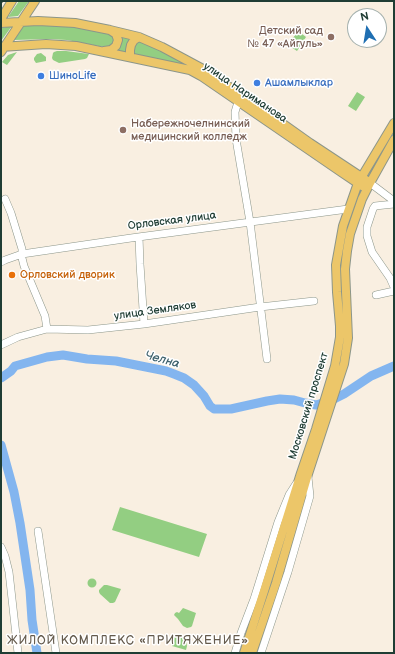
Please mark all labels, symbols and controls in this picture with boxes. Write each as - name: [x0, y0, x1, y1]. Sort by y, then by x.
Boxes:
- north arrow: [347, 8, 387, 48]
- text: N: [359, 10, 370, 24]
- place label: Детский сад № 47 «Айгуль»: [247, 24, 323, 50]
- marker: Детский сад № 47 «Айгуль»: [326, 32, 336, 42]
- street label: улица Нариманова: [201, 60, 289, 126]
- place label: ШиноLife: [49, 69, 96, 83]
- marker: ШиноLife: [36, 71, 46, 81]
- place label: Ашамлыклар: [265, 76, 333, 90]
- marker: Ашамлыклар: [252, 78, 262, 88]
- place label: Набережночелнинский медицинский колледж: [131, 117, 250, 143]
- marker: Набережночелнинский медицинский колледж: [118, 125, 128, 135]
- street label: Орловская улица: [127, 209, 217, 233]
- place label: Орловский дворик: [20, 268, 115, 282]
- marker: Орловский дворик: [7, 270, 17, 280]
- street label: улица Земляков: [113, 299, 197, 323]
- water label: Челна: [143, 348, 181, 372]
- street label: Московский проспект: [286, 351, 332, 461]
- district label: ЖИЛОЙ КОМПЛЕКС «ПРИТЯЖЕНИЕ»: [7, 634, 249, 648]

